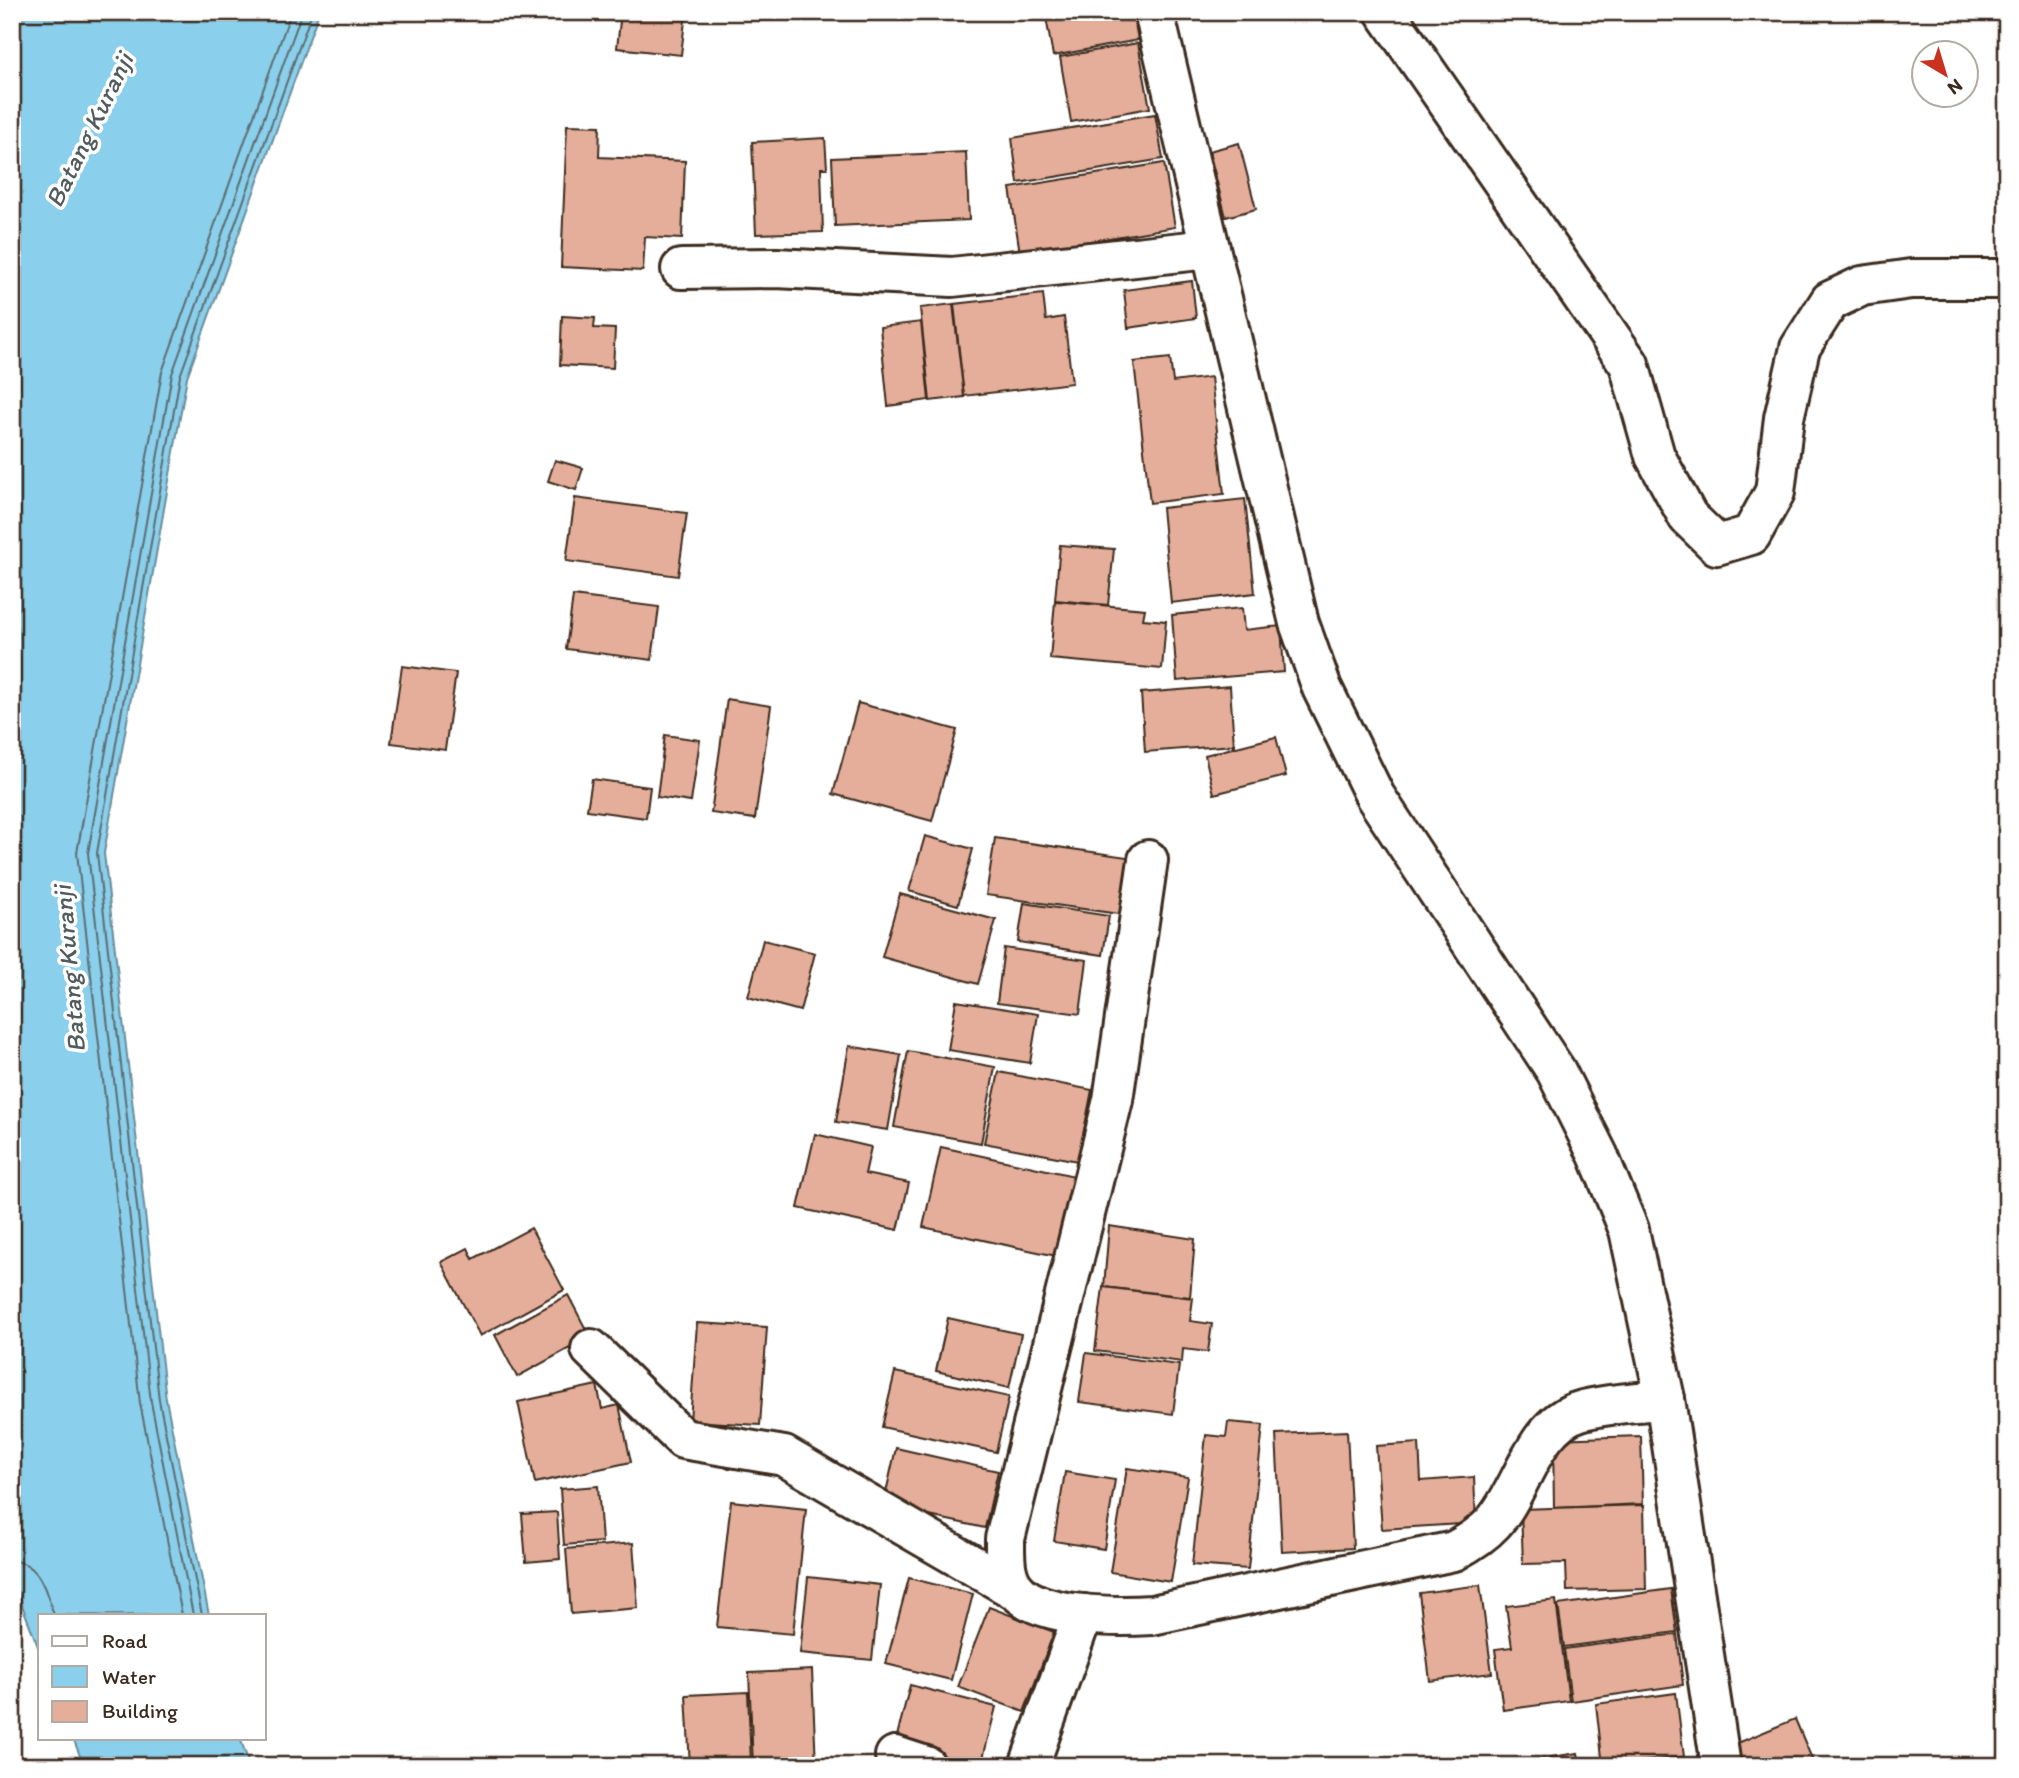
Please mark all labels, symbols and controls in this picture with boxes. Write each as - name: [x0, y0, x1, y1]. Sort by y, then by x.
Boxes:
- north arrow: [1910, 38, 1980, 108]
- water label: Batang Kuranji: [38, 46, 141, 212]
- text: N: [1943, 74, 1967, 100]
- water label: Batang Kuranji: [46, 882, 92, 1054]
- legend: [38, 1614, 266, 1740]
- text: Road: [102, 1628, 148, 1653]
- text: Water: [102, 1664, 156, 1689]
- text: Building: [102, 1698, 178, 1723]

